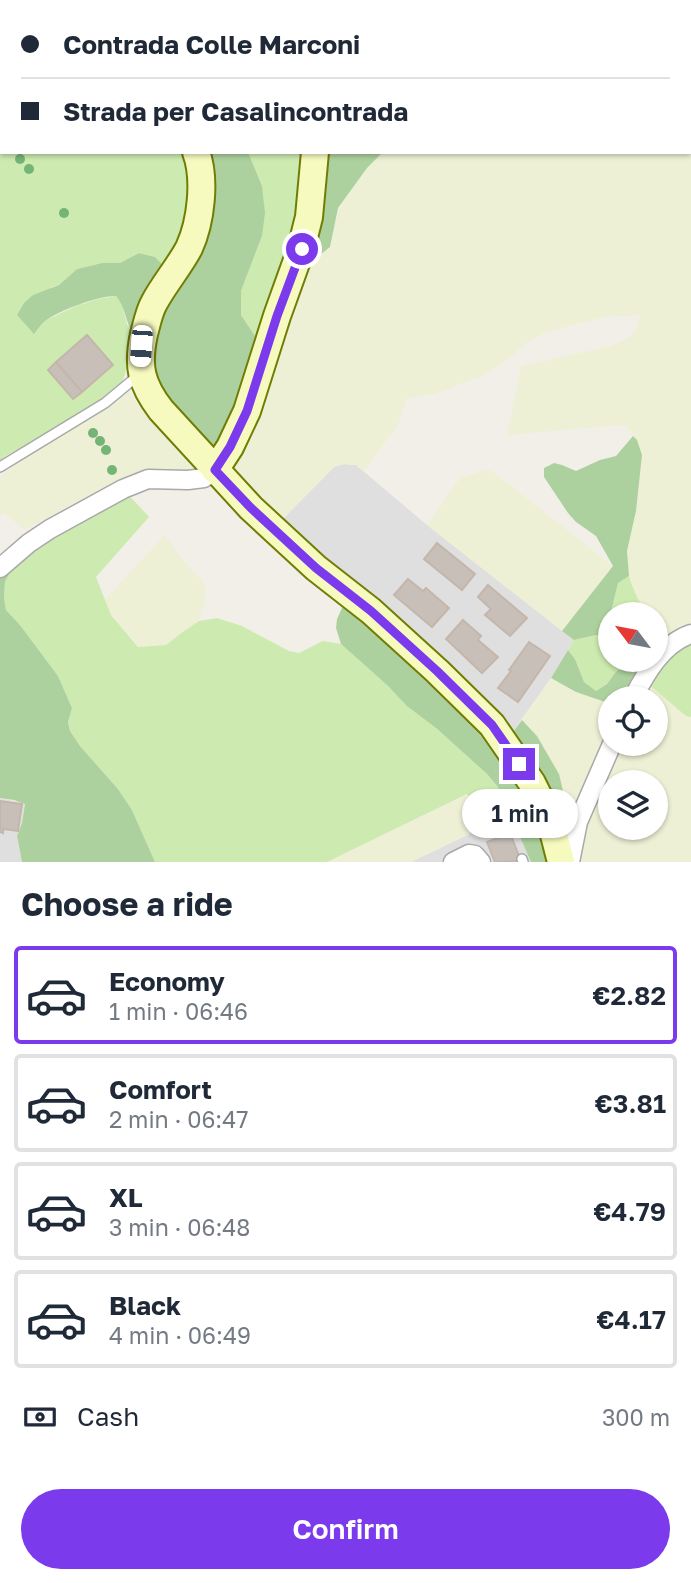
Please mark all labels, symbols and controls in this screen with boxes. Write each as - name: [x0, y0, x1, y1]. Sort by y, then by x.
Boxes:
- text: Contrada Colle Marconi: [63, 29, 360, 60]
- text: Strada per Casalincontrada: [63, 96, 408, 127]
- route start: [286, 233, 318, 265]
- car: [130, 324, 153, 368]
- north arrow: [598, 602, 668, 672]
- map controls: [598, 602, 668, 840]
- button: locate: [598, 686, 668, 756]
- route end: [503, 748, 535, 780]
- button: layers: [598, 770, 668, 840]
- callout: 1 min: [461, 788, 577, 838]
- text: 1 min: [491, 799, 549, 827]
- text: Choose a ride: [21, 885, 233, 923]
- icon: car: [25, 964, 88, 1027]
- text: Economy: [109, 966, 225, 997]
- text: €2.82: [593, 980, 666, 1011]
- text: 1 min · 06:46: [109, 997, 248, 1025]
- icon: car: [25, 1072, 88, 1135]
- text: Comfort: [109, 1074, 212, 1105]
- text: €3.81: [595, 1088, 666, 1119]
- text: 2 min · 06:47: [109, 1105, 248, 1133]
- icon: car: [25, 1180, 88, 1243]
- text: XL: [109, 1182, 143, 1213]
- text: €4.79: [593, 1196, 666, 1227]
- text: 3 min · 06:48: [109, 1213, 250, 1241]
- icon: car: [25, 1288, 88, 1351]
- text: Black: [109, 1290, 181, 1321]
- text: €4.17: [597, 1304, 666, 1335]
- text: 4 min · 06:49: [109, 1321, 251, 1349]
- icon: cash: [21, 1398, 59, 1436]
- text: Cash: [77, 1401, 139, 1432]
- text: 300 m: [602, 1403, 670, 1431]
- button: Confirm: [21, 1489, 670, 1569]

